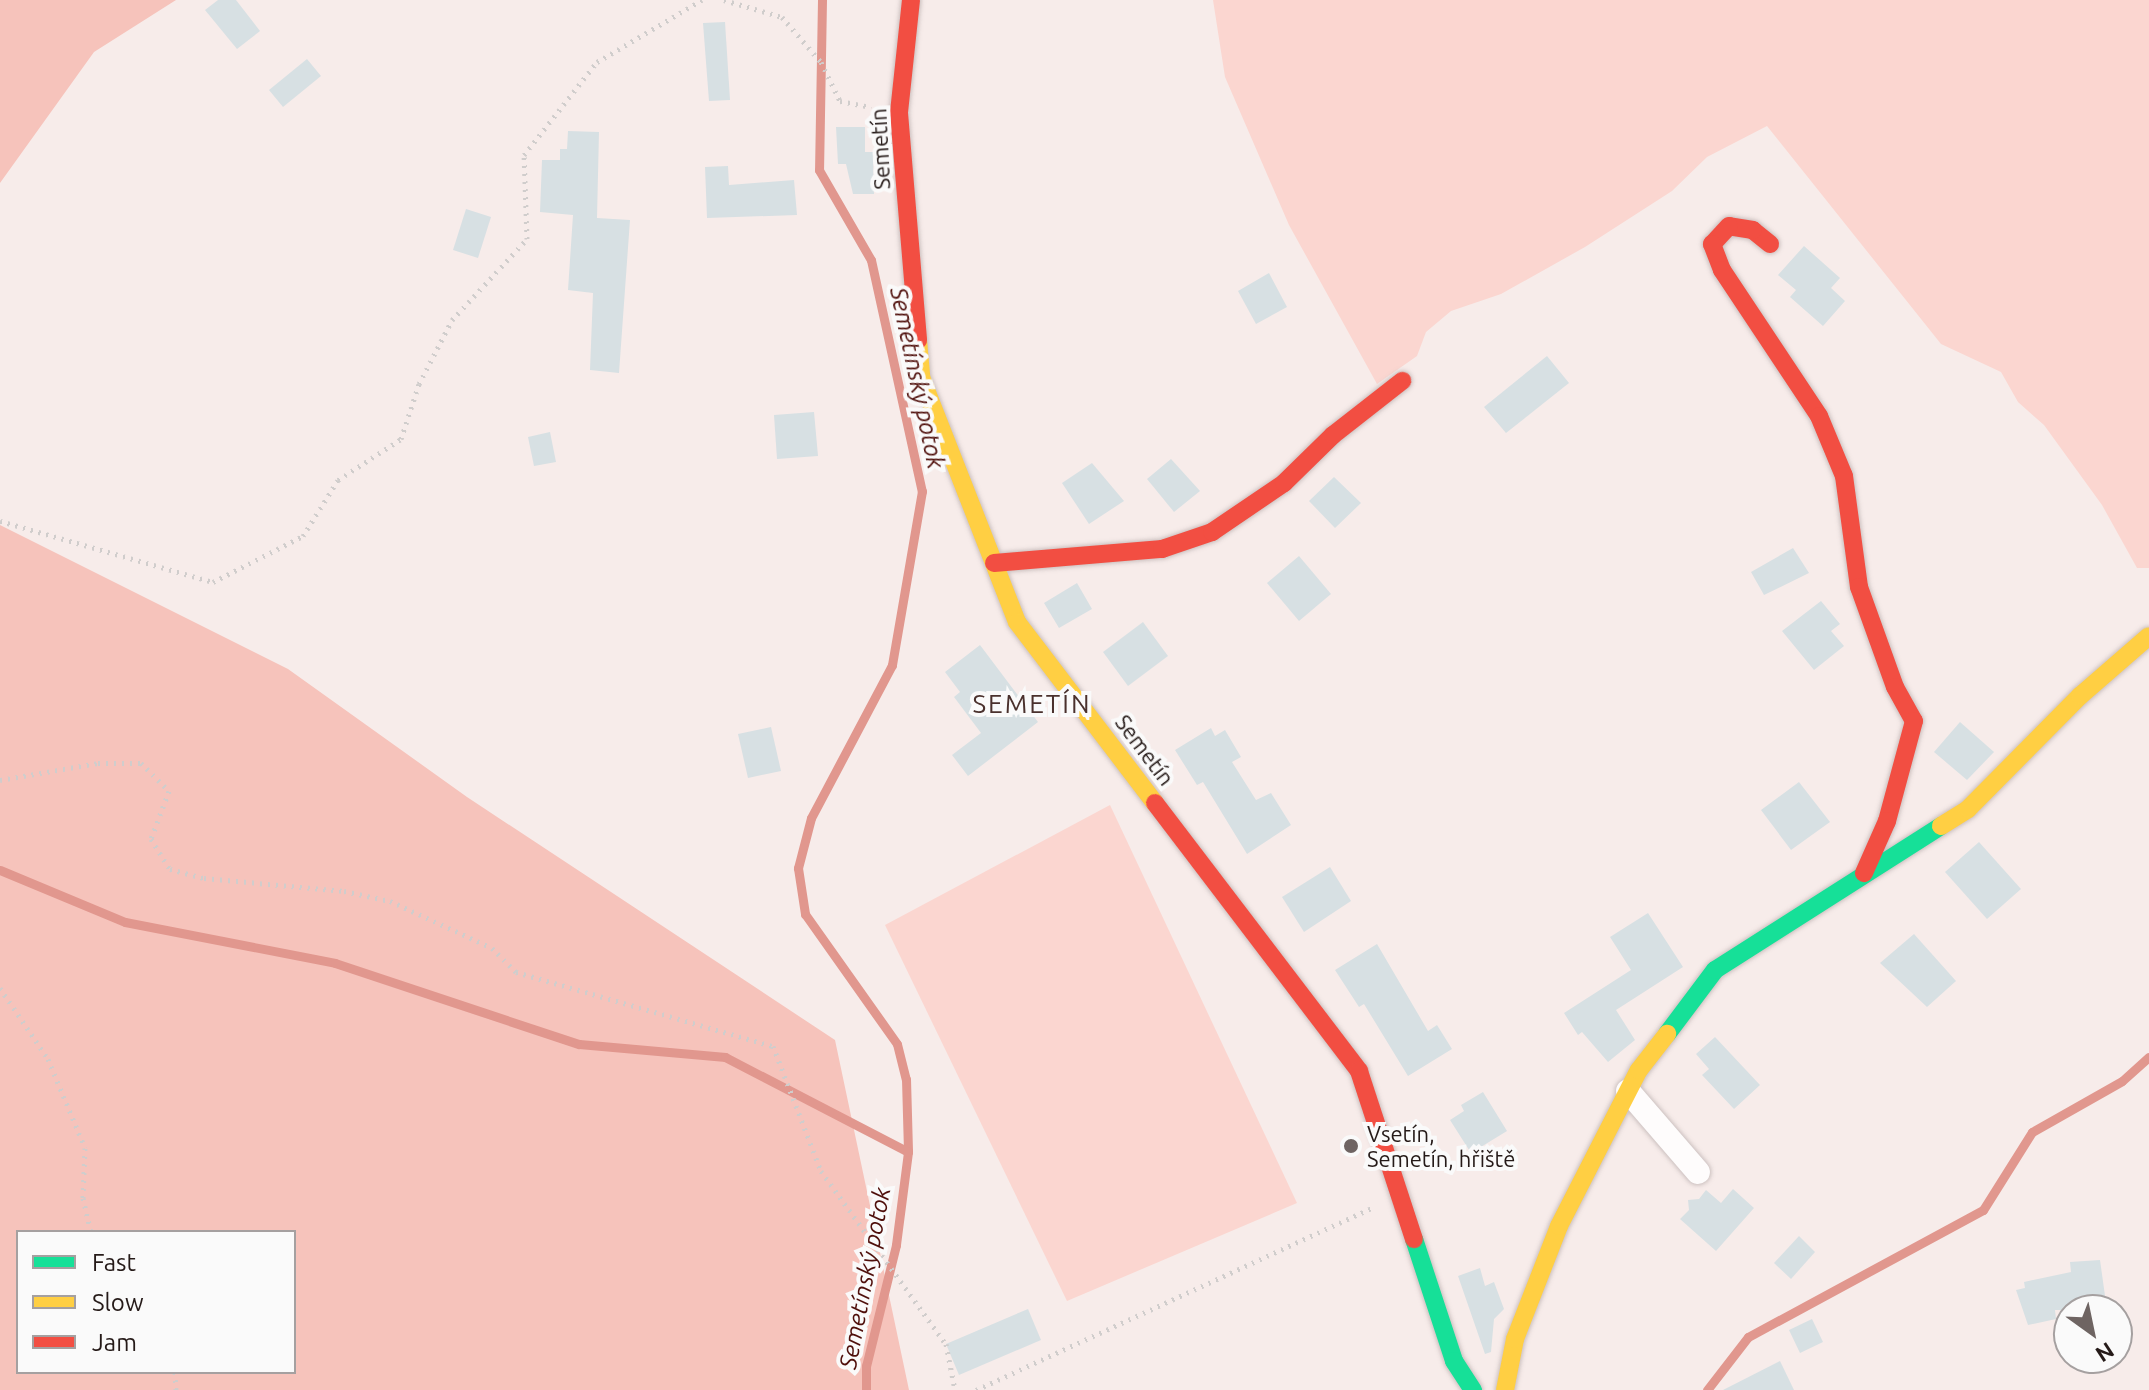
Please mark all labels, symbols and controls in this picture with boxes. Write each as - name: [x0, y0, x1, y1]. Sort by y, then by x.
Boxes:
- street label: Semetín: [865, 108, 895, 190]
- water label: Semetínský potok: [884, 285, 950, 471]
- district label: SEMETÍN: [972, 688, 1092, 720]
- street label: Semetín: [1110, 710, 1180, 790]
- place label: Vsetín, Semetín, hřiště: [1367, 1120, 1515, 1172]
- marker: Vsetín, Semetín, hřiště: [1342, 1137, 1360, 1155]
- water label: Semetínský potok: [833, 1185, 897, 1371]
- legend: [16, 1230, 296, 1374]
- text: Fast: [92, 1249, 136, 1276]
- text: Slow: [92, 1289, 144, 1316]
- north arrow: [2053, 1294, 2133, 1374]
- text: Jam: [92, 1329, 137, 1356]
- text: N: [2092, 1338, 2119, 1368]

